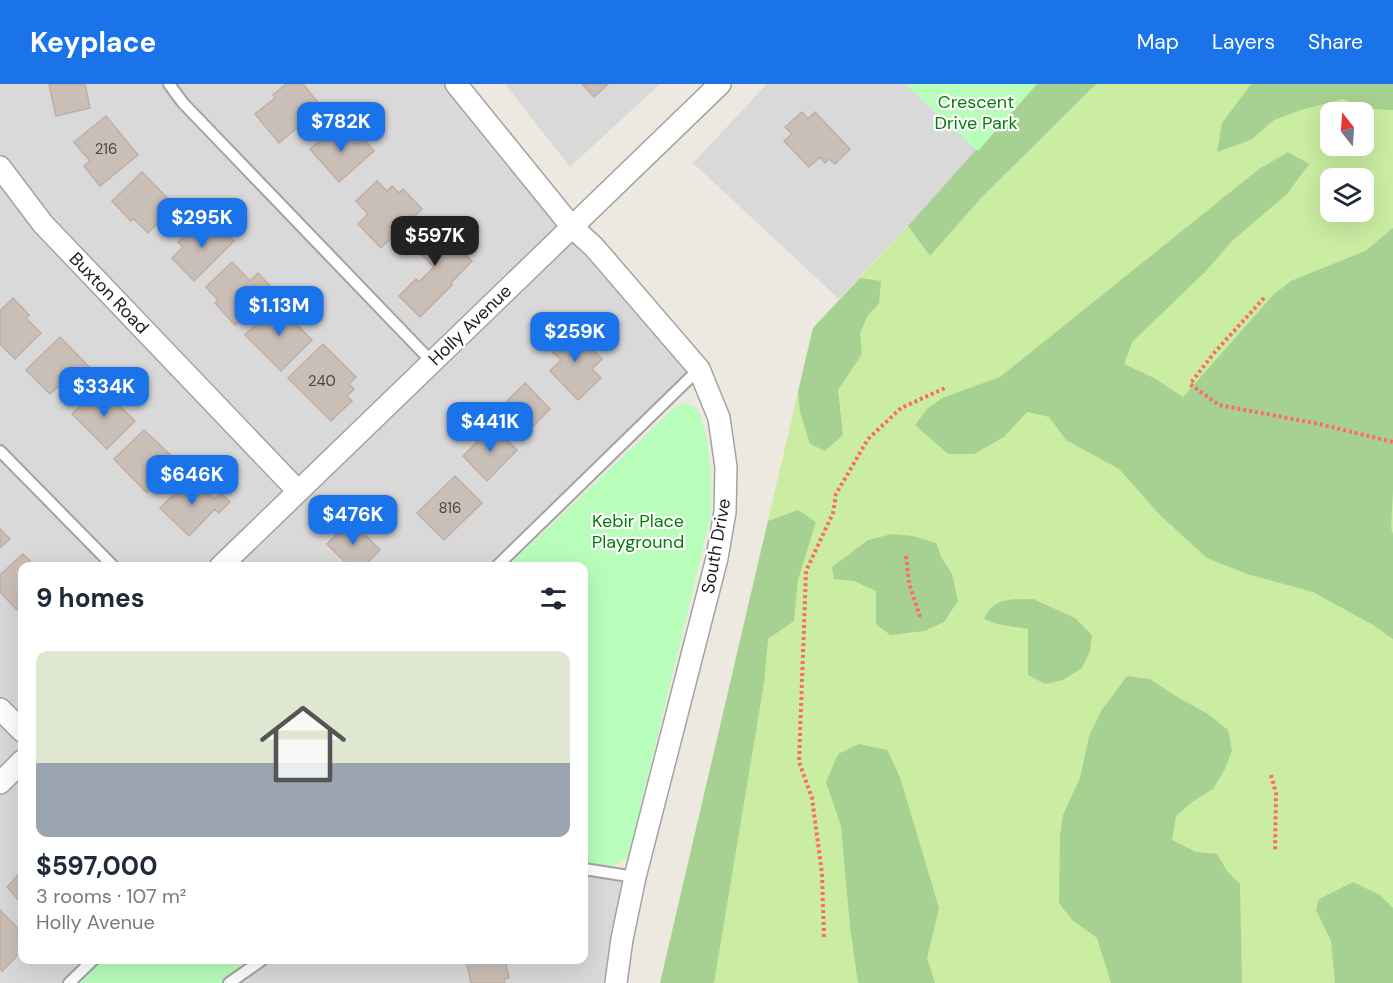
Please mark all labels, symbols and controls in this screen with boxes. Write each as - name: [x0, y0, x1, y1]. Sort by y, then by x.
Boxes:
- text: Keyplace: [30, 24, 156, 61]
- text: Map: [1137, 28, 1179, 56]
- text: Layers: [1212, 28, 1275, 56]
- text: Share: [1308, 28, 1363, 56]
- park label: Crescent Drive Park: [935, 90, 1017, 135]
- pin: $782K: [299, 102, 383, 153]
- north arrow: [1320, 102, 1374, 156]
- map controls: [1320, 102, 1374, 222]
- text: $782K: [311, 108, 371, 134]
- house number: 216: [95, 139, 117, 159]
- button: layers: [1320, 168, 1374, 222]
- pin: $295K: [160, 198, 244, 249]
- text: $295K: [171, 204, 233, 230]
- pin: $597K: [393, 216, 477, 267]
- text: $597K: [405, 222, 465, 248]
- street label: Buxton Road: [64, 247, 154, 339]
- street label: Holly Avenue: [423, 279, 517, 371]
- pin: $1.13M: [230, 286, 328, 337]
- text: $1.13M: [249, 292, 309, 318]
- pin: $259K: [533, 312, 617, 363]
- text: $259K: [544, 318, 606, 344]
- pin: $334K: [62, 367, 146, 418]
- house number: 240: [308, 371, 336, 391]
- text: $334K: [73, 373, 135, 399]
- pin: $441K: [448, 402, 532, 453]
- text: $441K: [461, 408, 519, 434]
- pin: $646K: [150, 455, 234, 506]
- text: $646K: [160, 461, 224, 487]
- pin: $476K: [311, 495, 395, 546]
- street label: South Drive: [696, 497, 736, 595]
- house number: 816: [439, 498, 461, 518]
- text: $476K: [322, 501, 384, 527]
- park label: Kebir Place Playground: [592, 509, 684, 554]
- text: 9 homes: [36, 581, 145, 615]
- icon: filters: [537, 582, 570, 615]
- icon: home: [249, 690, 357, 798]
- text: $597,000: [36, 849, 157, 883]
- text: 3 rooms · 107 m²: [36, 883, 186, 909]
- text: Holly Avenue: [36, 909, 155, 935]

